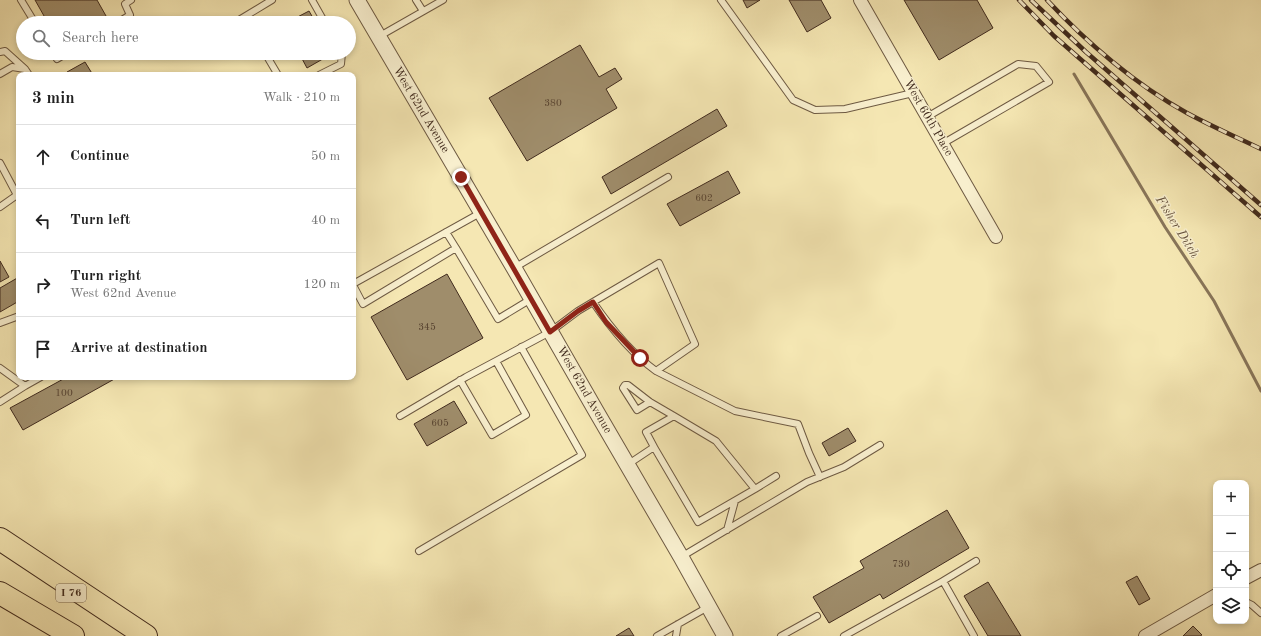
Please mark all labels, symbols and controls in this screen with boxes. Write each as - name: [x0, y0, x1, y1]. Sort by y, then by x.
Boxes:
- search box: [16, 16, 356, 60]
- icon: search: [30, 27, 52, 49]
- text: Search here: [62, 31, 139, 46]
- street label: West 62nd Avenue: [391, 65, 452, 156]
- street label: West 60th Place: [901, 78, 955, 159]
- text: 3 min: [32, 90, 75, 107]
- text: Walk · 210 m: [263, 91, 340, 104]
- house number: 380: [544, 98, 562, 108]
- icon: ahead: [32, 146, 54, 168]
- text: Continue: [70, 149, 129, 164]
- text: 50 m: [311, 150, 340, 163]
- route end: [452, 168, 470, 186]
- house number: 602: [695, 193, 713, 203]
- water label: Fisher Ditch: [1152, 193, 1201, 261]
- icon: left: [32, 210, 54, 232]
- text: Turn left: [70, 213, 130, 228]
- text: 40 m: [311, 214, 340, 227]
- text: Turn right: [70, 269, 141, 284]
- icon: right: [32, 274, 54, 296]
- text: 120 m: [303, 278, 340, 291]
- text: West 62nd Avenue: [70, 287, 176, 300]
- house number: 345: [418, 322, 436, 332]
- icon: arrive: [32, 338, 54, 360]
- text: Arrive at destination: [70, 341, 208, 356]
- street label: West 62nd Avenue: [554, 345, 614, 436]
- route start: [631, 349, 649, 367]
- house number: 100: [55, 388, 73, 398]
- house number: 605: [431, 418, 449, 428]
- map controls: [1213, 480, 1249, 624]
- button: +: [1213, 480, 1249, 516]
- button: −: [1213, 516, 1249, 552]
- button: locate: [1213, 552, 1249, 588]
- house number: 730: [892, 559, 910, 569]
- road number: I 76: [56, 584, 86, 602]
- button: layers: [1213, 588, 1249, 624]

